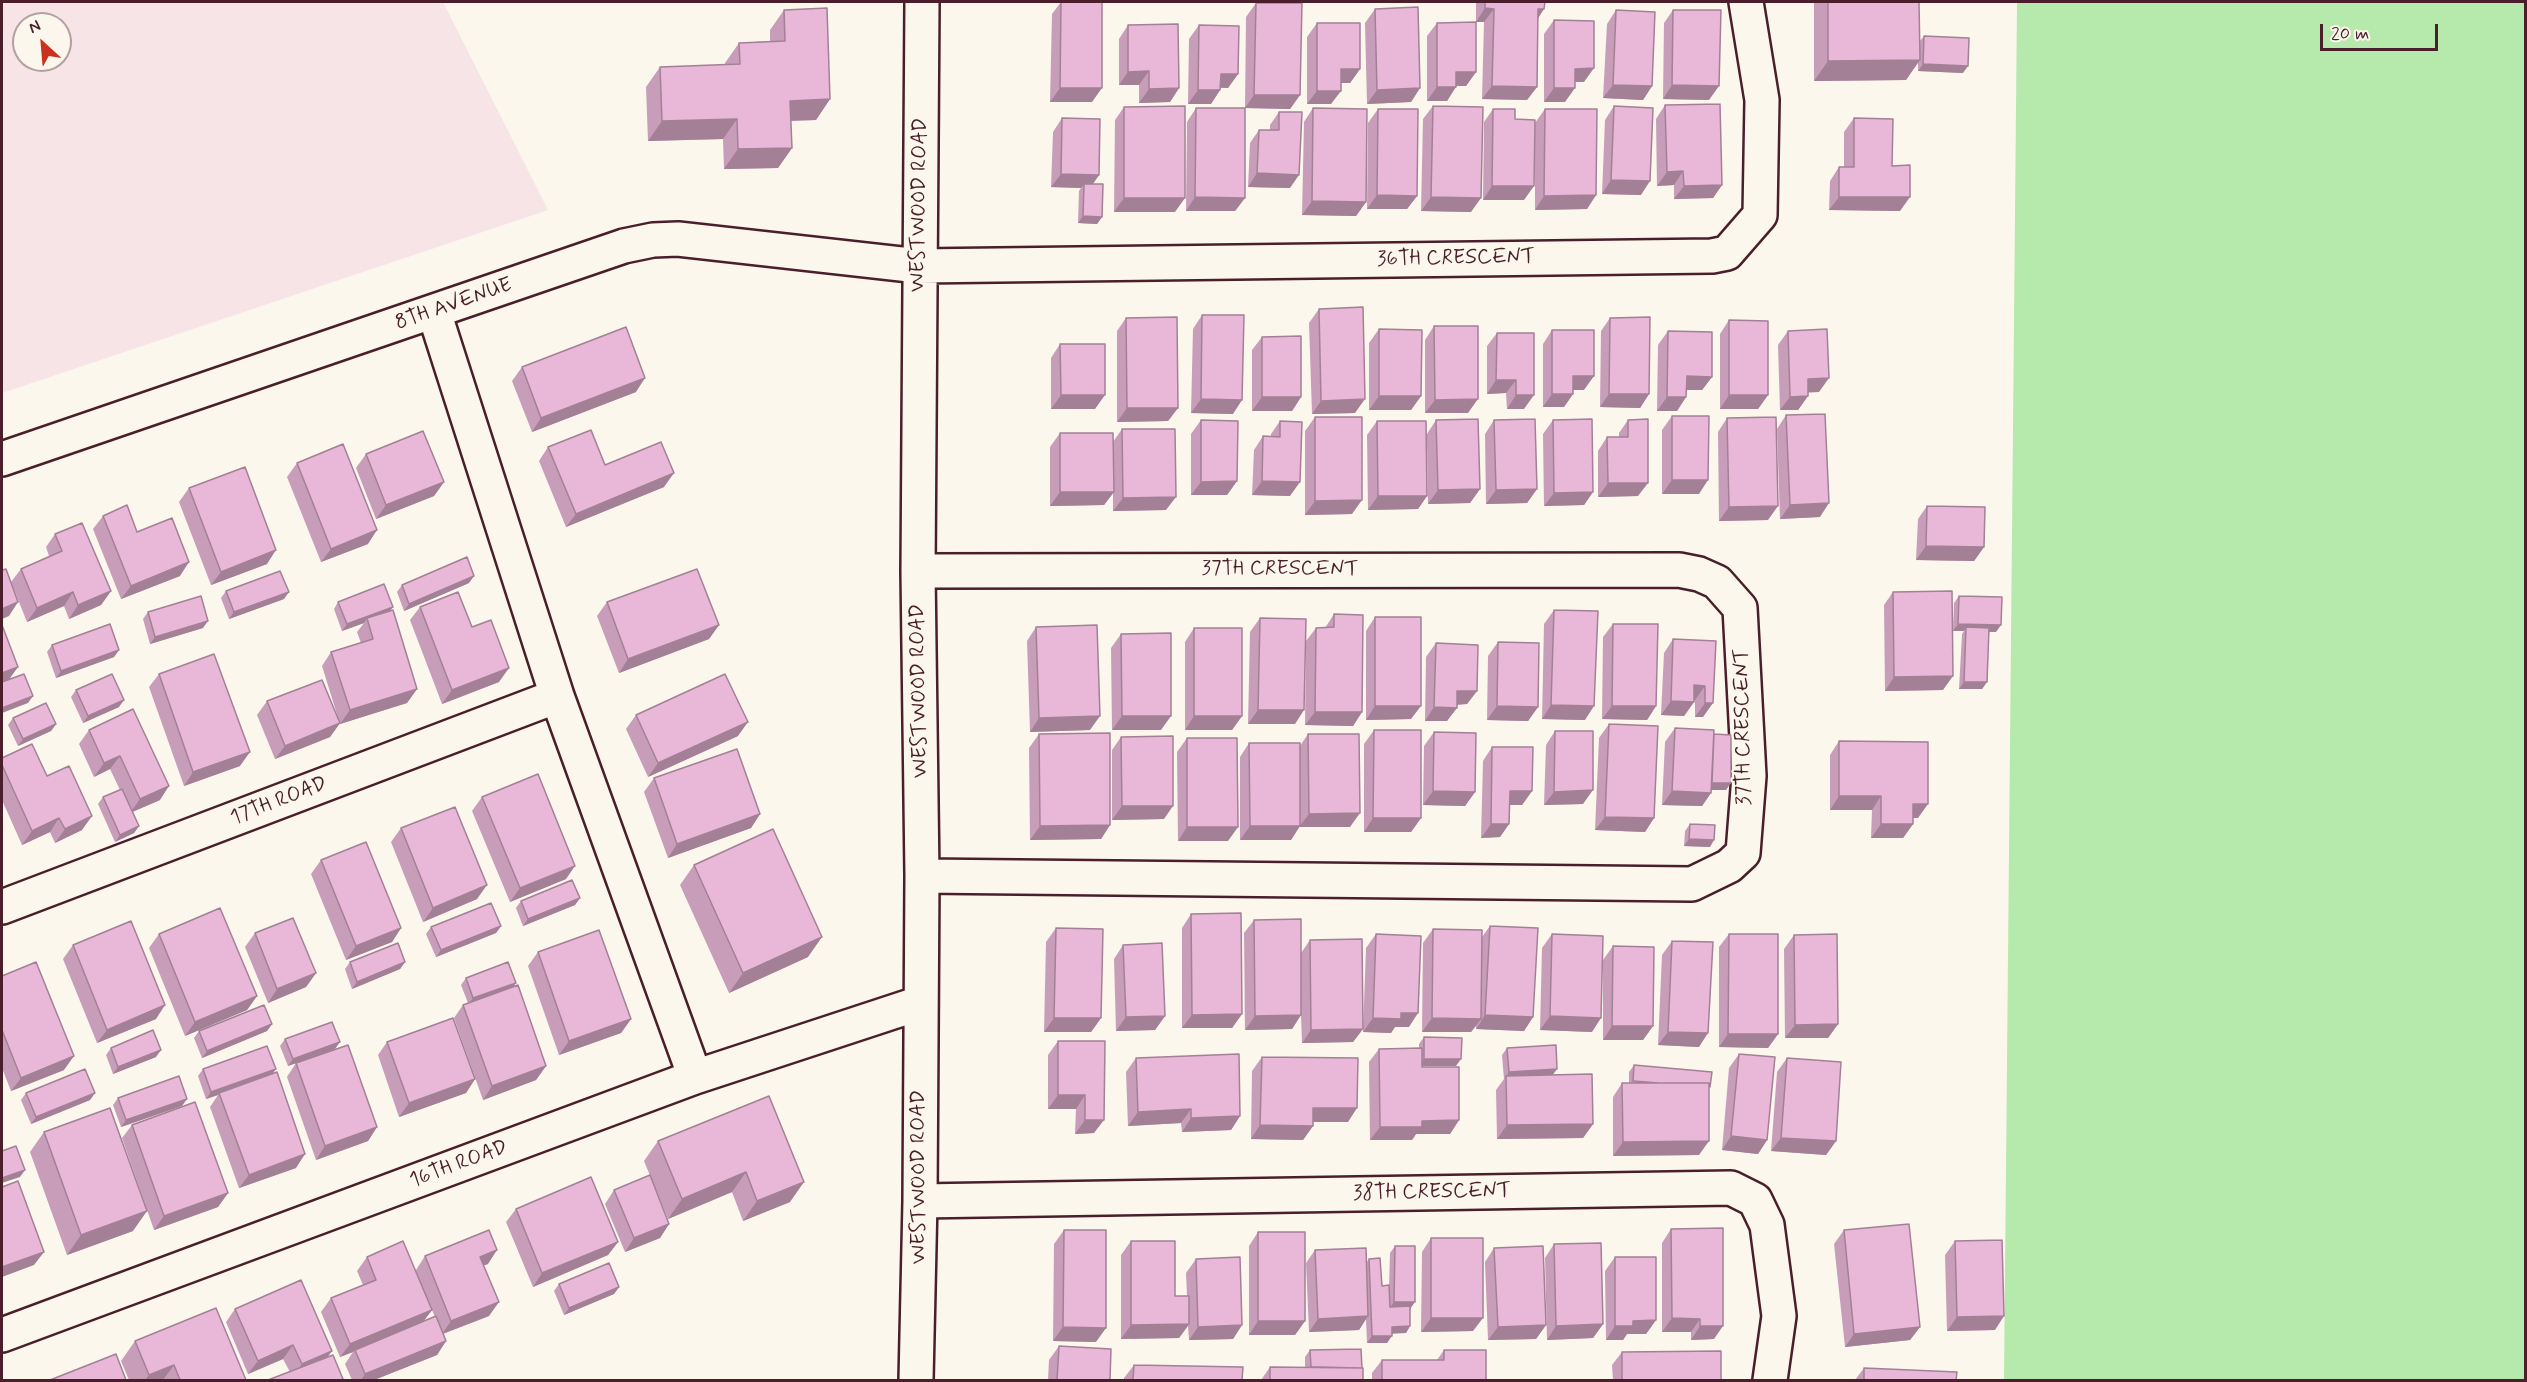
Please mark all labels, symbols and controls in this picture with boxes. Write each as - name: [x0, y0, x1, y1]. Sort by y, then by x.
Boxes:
- north arrow: [12, 12, 72, 72]
- scale bar: [2323, 12, 2442, 50]
- text: N: [25, 15, 44, 39]
- text: 20 m: [2331, 22, 2369, 46]
- street label: WESTWOOD ROAD: [906, 118, 934, 292]
- street label: 36TH CRESCENT: [1377, 245, 1535, 273]
- street label: 8TH AVENUE: [392, 273, 516, 337]
- street label: 37TH CRESCENT: [1201, 557, 1359, 583]
- street label: WESTWOOD ROAD: [906, 604, 934, 778]
- street label: 37TH CRESCENT: [1730, 648, 1758, 806]
- street label: 17TH ROAD: [227, 772, 331, 832]
- street label: WESTWOOD ROAD: [907, 1090, 933, 1264]
- street label: 16TH ROAD: [407, 1136, 511, 1194]
- street label: 38TH CRESCENT: [1353, 1179, 1511, 1207]

